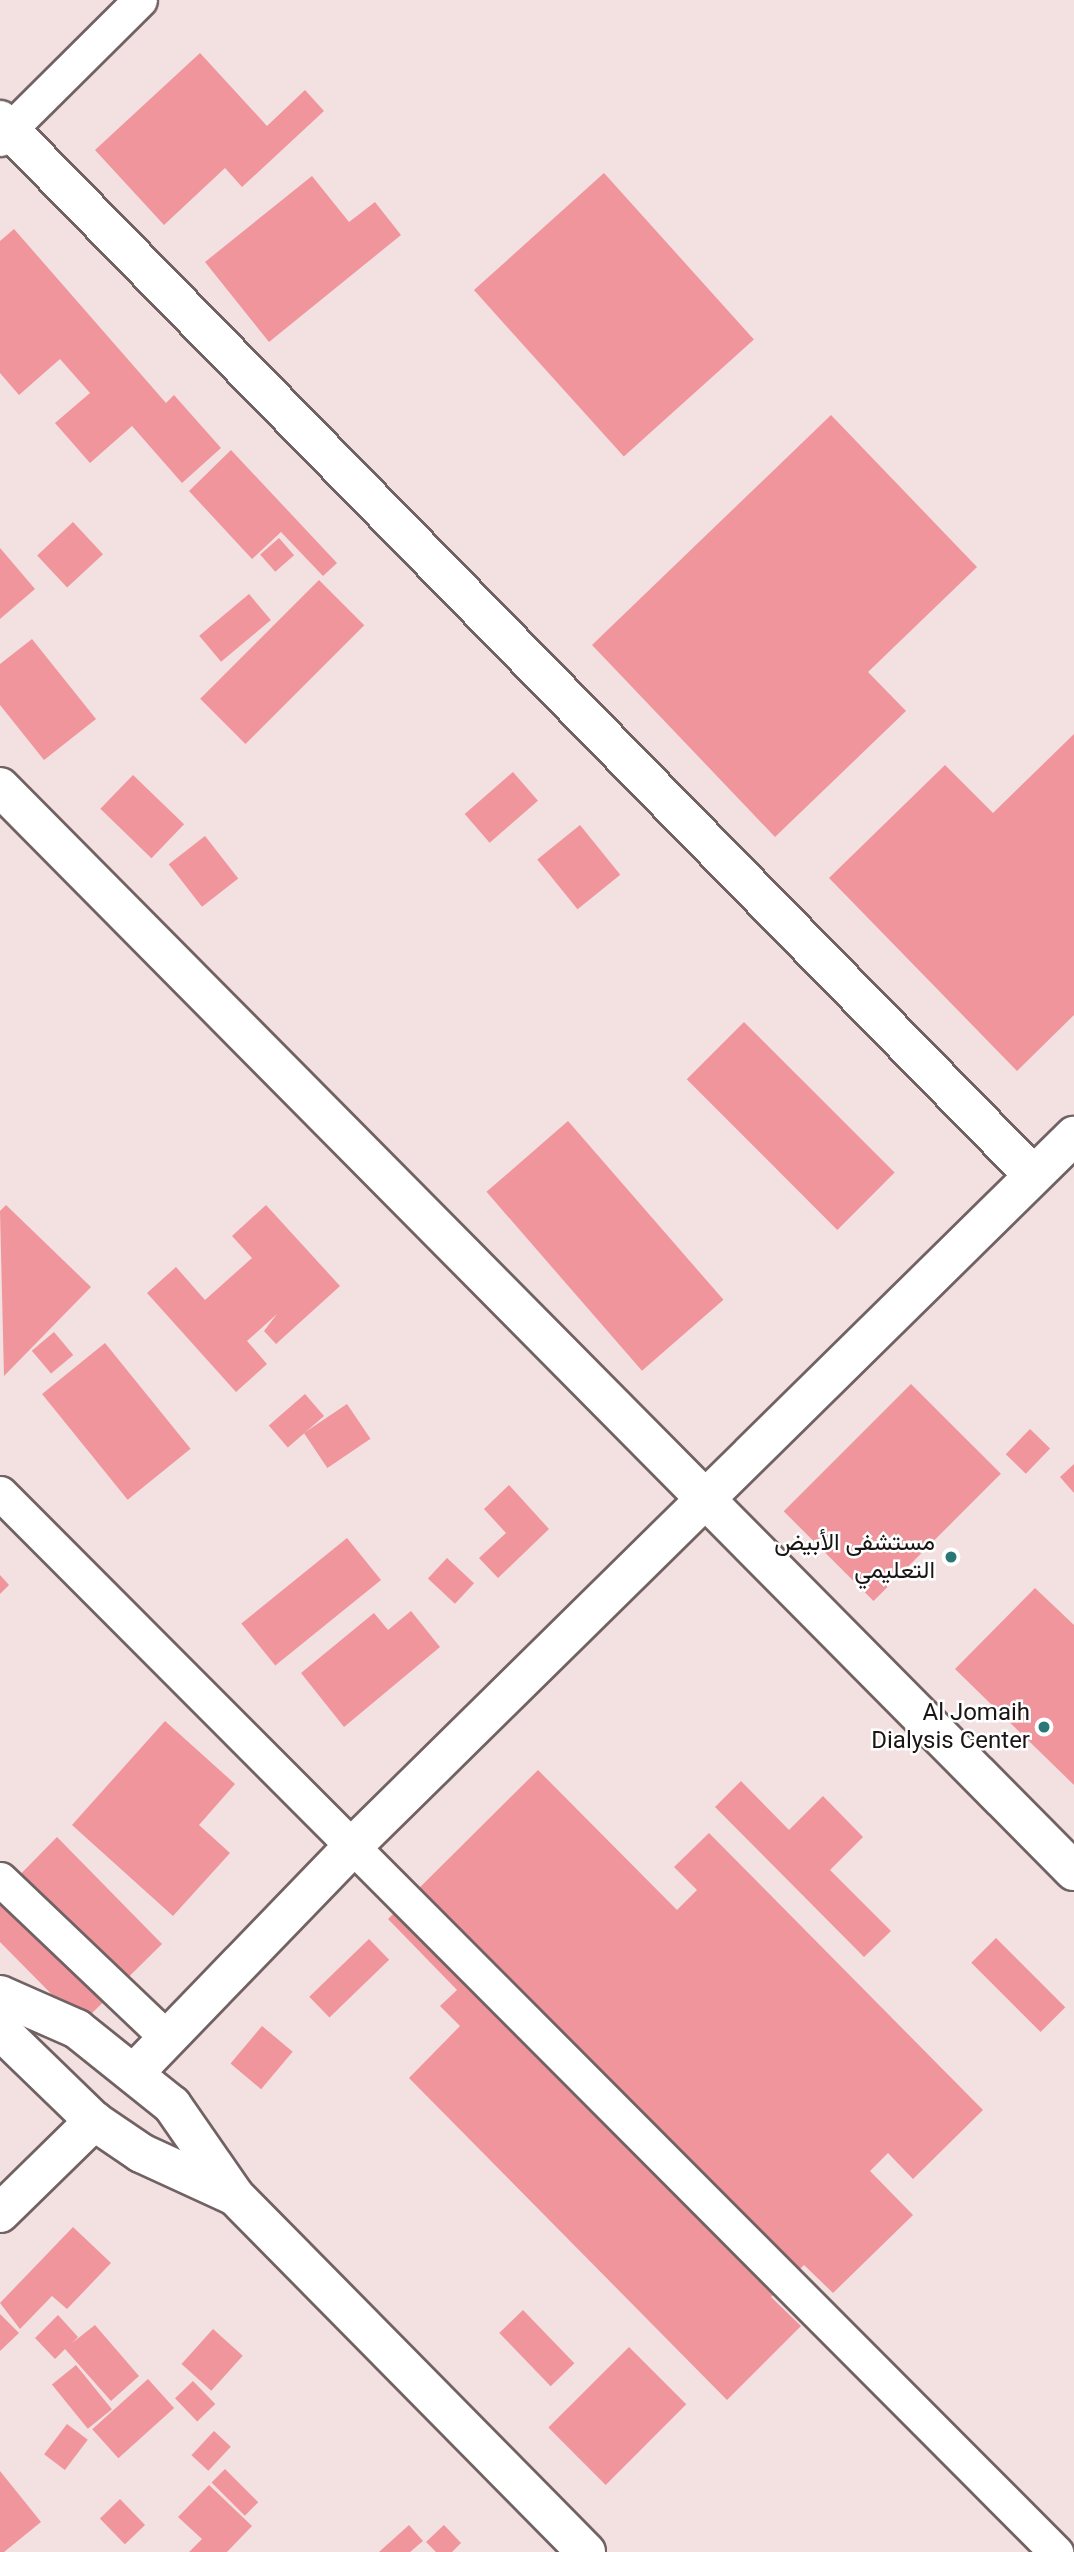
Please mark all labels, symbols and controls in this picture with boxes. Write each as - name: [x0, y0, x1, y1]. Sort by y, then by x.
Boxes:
- place label: مستشفى الأبيض التعليمي: [774, 1529, 935, 1585]
- marker: مستشفى الأبيض التعليمي: [941, 1547, 961, 1567]
- place label: Al Jomaih Dialysis Center: [871, 1699, 1030, 1755]
- marker: Al Jomaih Dialysis Center: [1036, 1719, 1052, 1735]

